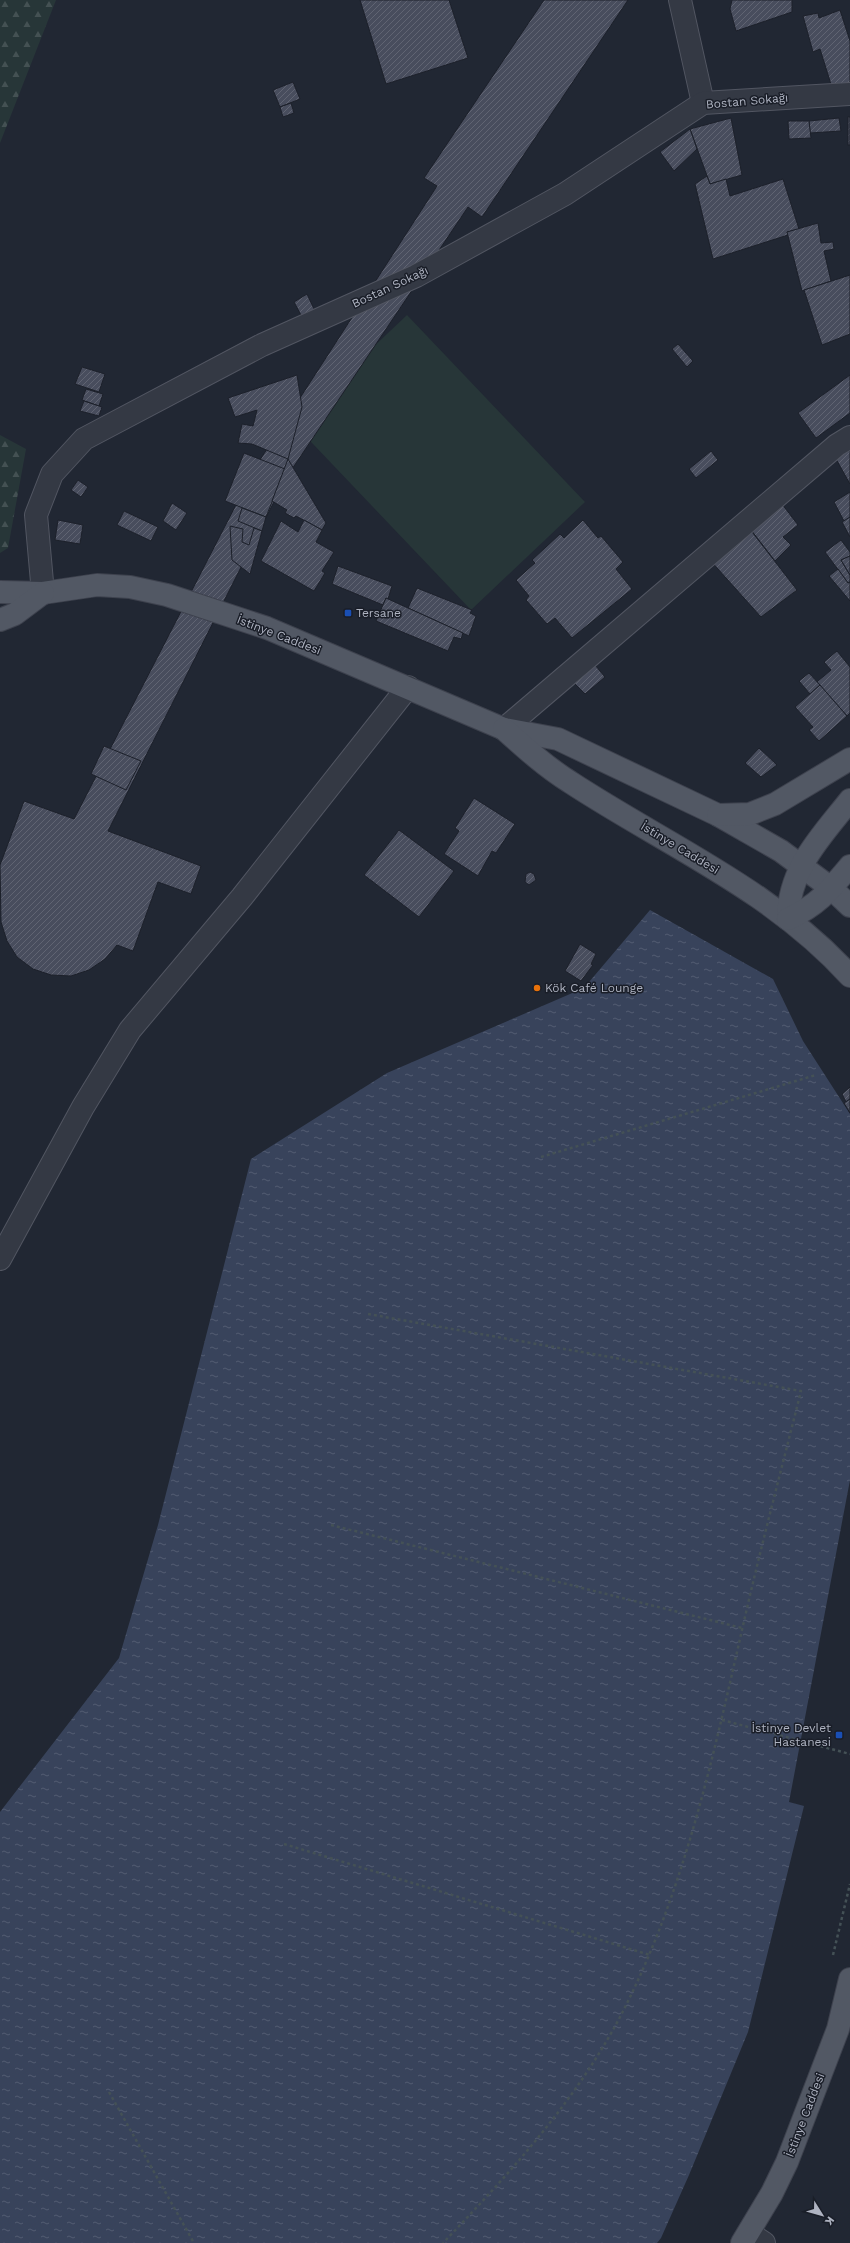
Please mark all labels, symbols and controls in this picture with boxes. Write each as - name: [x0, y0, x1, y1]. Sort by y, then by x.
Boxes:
- street label: Bostan Sokağı: [705, 90, 789, 112]
- street label: Bostan Sokağı: [350, 263, 430, 311]
- place label: Tersane: [356, 606, 401, 620]
- marker: Tersane: [343, 608, 353, 618]
- street label: İstinye Caddesi: [235, 613, 323, 657]
- street label: İstinye Caddesi: [638, 819, 722, 877]
- place label: Kök Café Lounge: [545, 981, 643, 995]
- marker: Kök Café Lounge: [532, 983, 542, 993]
- place label: İstinye Devlet Hastanesi: [751, 1721, 831, 1749]
- marker: İstinye Devlet Hastanesi: [834, 1730, 844, 1740]
- street label: İstinye Caddesi: [783, 2071, 827, 2159]
- north arrow: [802, 2195, 842, 2235]
- text: K: [822, 2214, 837, 2228]

